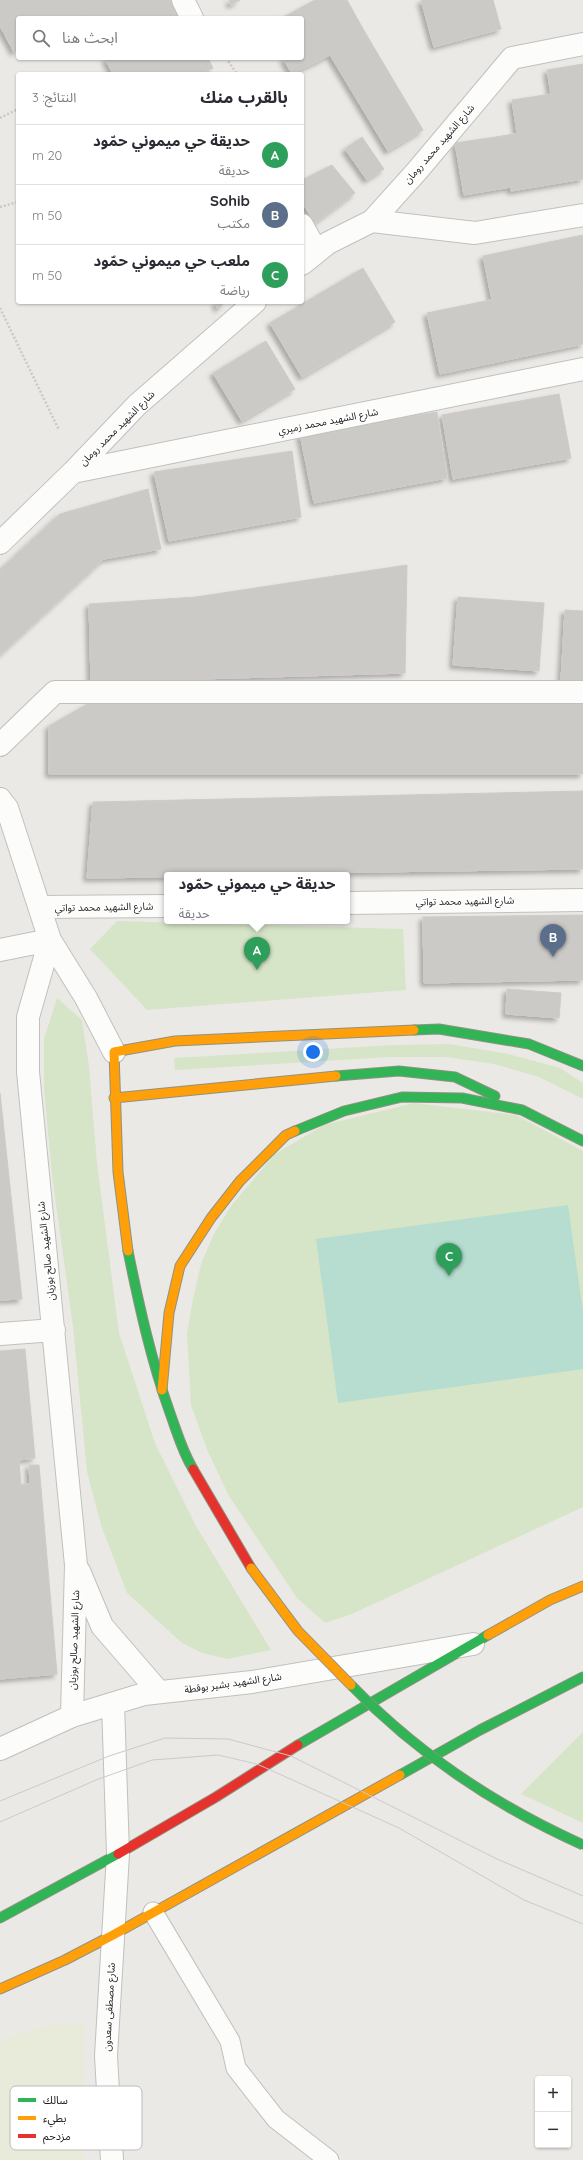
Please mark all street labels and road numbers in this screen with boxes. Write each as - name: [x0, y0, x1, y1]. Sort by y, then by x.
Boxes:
- street label: شارع الشهيد محمد رومان: [401, 101, 478, 187]
- street label: شارع الشهيد محمد رومان: [77, 388, 158, 469]
- street label: شارع الشهيد محمد زميري: [277, 405, 380, 438]
- street label: شارع الشهيد محمد تواتي: [416, 894, 515, 910]
- street label: شارع الشهيد محمد تواتي: [55, 900, 154, 916]
- street label: شارع الشهيد صالح بوزيان: [34, 1200, 59, 1301]
- street label: شارع الشهيد صالح بوزيان: [66, 1590, 83, 1690]
- street label: شارع الشهيد بشير بوقطة: [184, 1670, 283, 1697]
- street label: شارع مصطفى سعدون: [100, 1962, 119, 2052]

